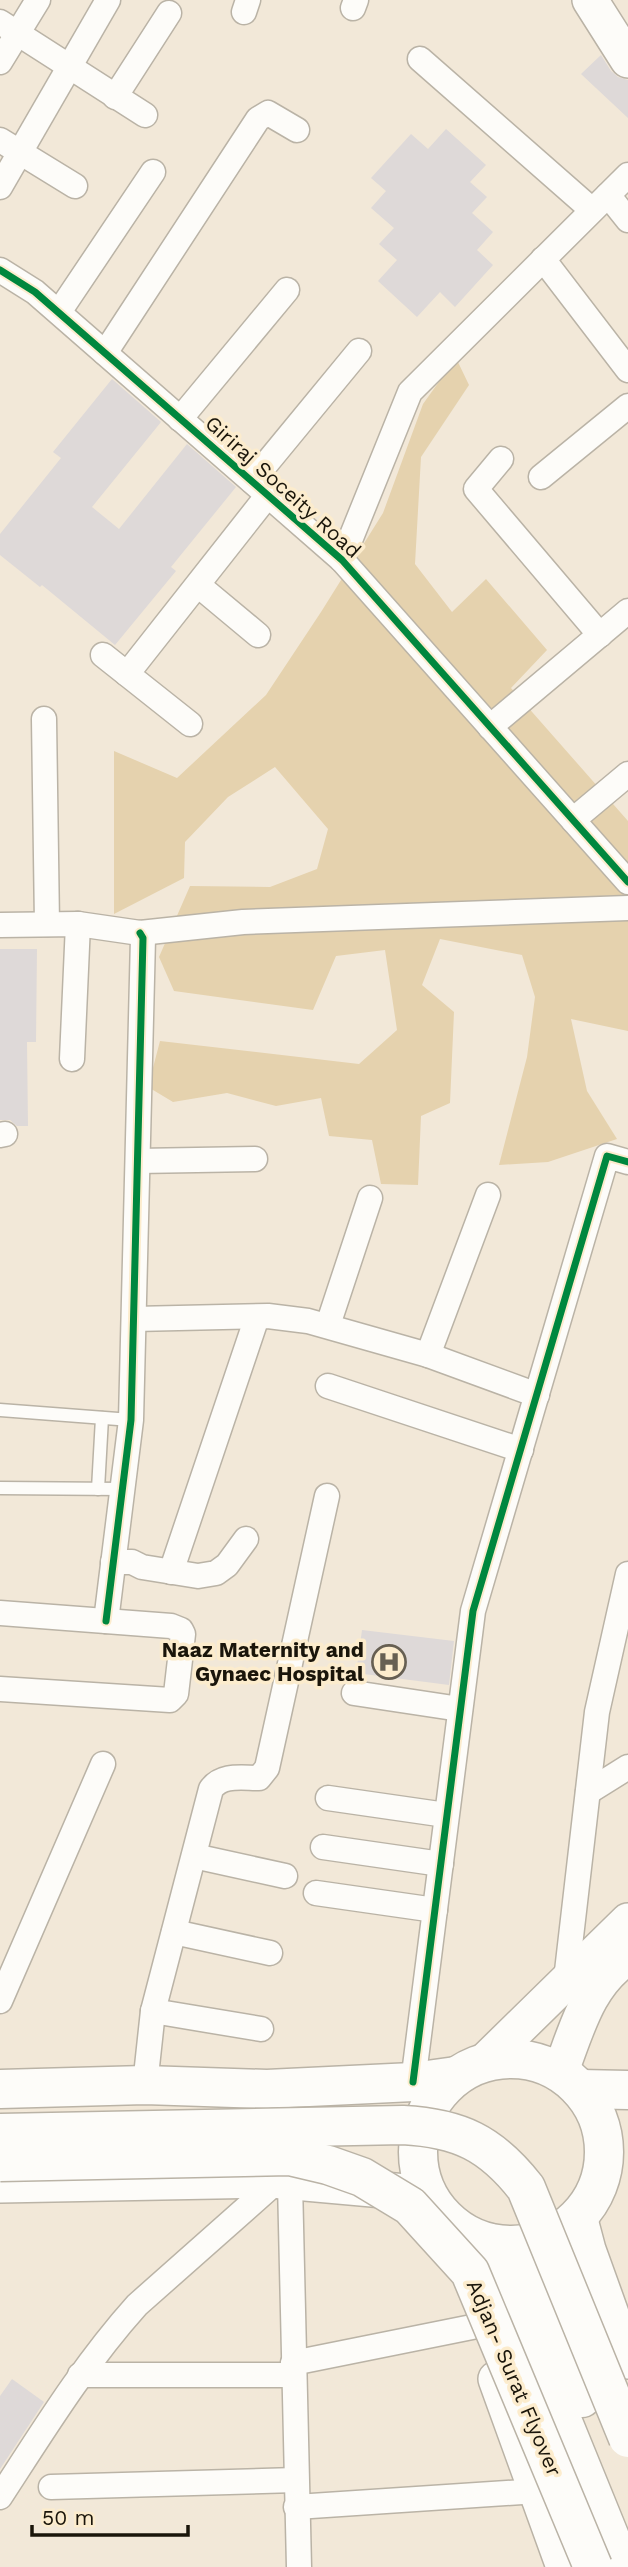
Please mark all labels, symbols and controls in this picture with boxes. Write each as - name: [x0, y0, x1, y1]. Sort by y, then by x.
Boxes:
- street label: Giriraj Soceity Road: [200, 410, 366, 563]
- place label: Naaz Maternity and Gynaec Hospital: [162, 1637, 364, 1686]
- hospital icon: Naaz Maternity and Gynaec Hospital: [370, 1643, 408, 1681]
- street label: Adjan- Surat Flyover: [462, 2276, 567, 2480]
- scale bar: [32, 2494, 187, 2538]
- text: 50 m: [42, 2505, 94, 2530]

